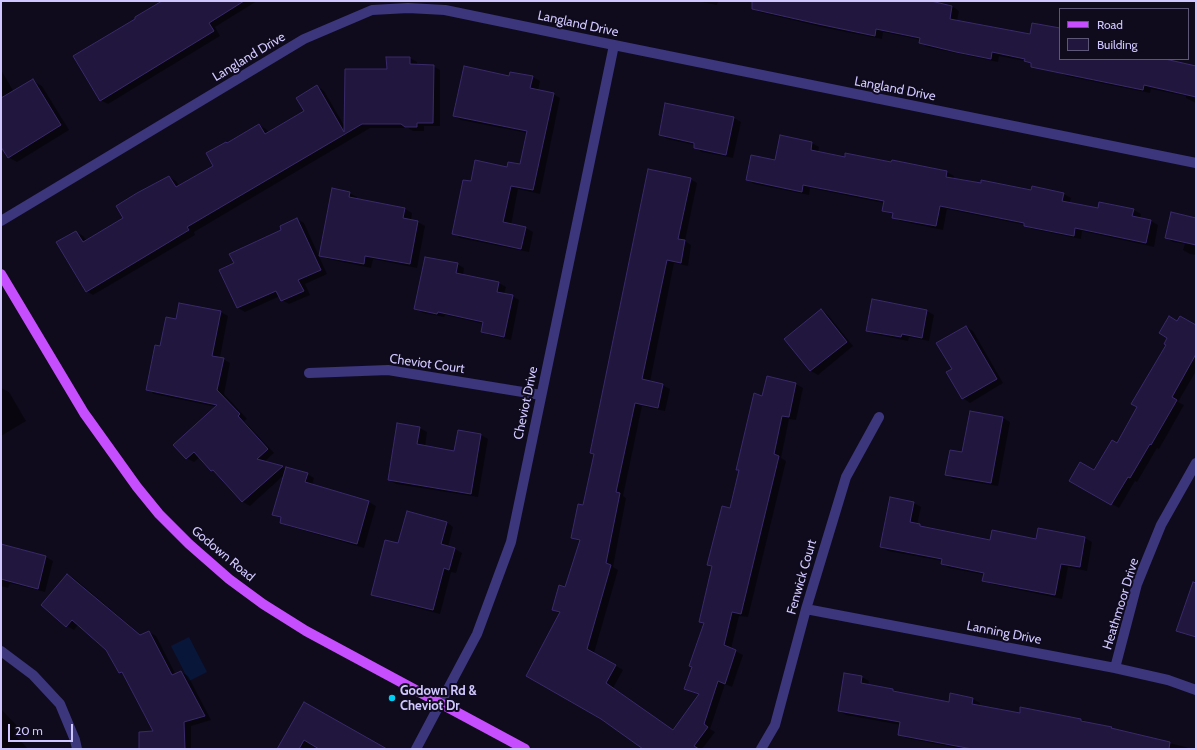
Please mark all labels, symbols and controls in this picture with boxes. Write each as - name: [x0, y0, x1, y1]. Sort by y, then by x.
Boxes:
- street label: Langland Drive: [536, 8, 620, 40]
- legend: [1059, 8, 1189, 60]
- text: Road: [1097, 17, 1123, 32]
- street label: Langland Drive: [210, 29, 288, 85]
- text: Building: [1097, 37, 1138, 52]
- street label: Langland Drive: [853, 73, 937, 105]
- street label: Cheviot Court: [389, 351, 465, 377]
- street label: Cheviot Drive: [511, 365, 541, 441]
- street label: Godown Road: [188, 523, 258, 585]
- street label: Fenwick Court: [784, 538, 820, 616]
- street label: Heathmoor Drive: [1100, 556, 1142, 652]
- street label: Lanning Drive: [965, 618, 1043, 648]
- place label: Godown Rd & Cheviot Dr: [400, 683, 477, 714]
- marker: Godown Rd & Cheviot Dr: [387, 693, 397, 703]
- scale bar: [10, 716, 75, 742]
- text: 20 m: [15, 723, 43, 738]

